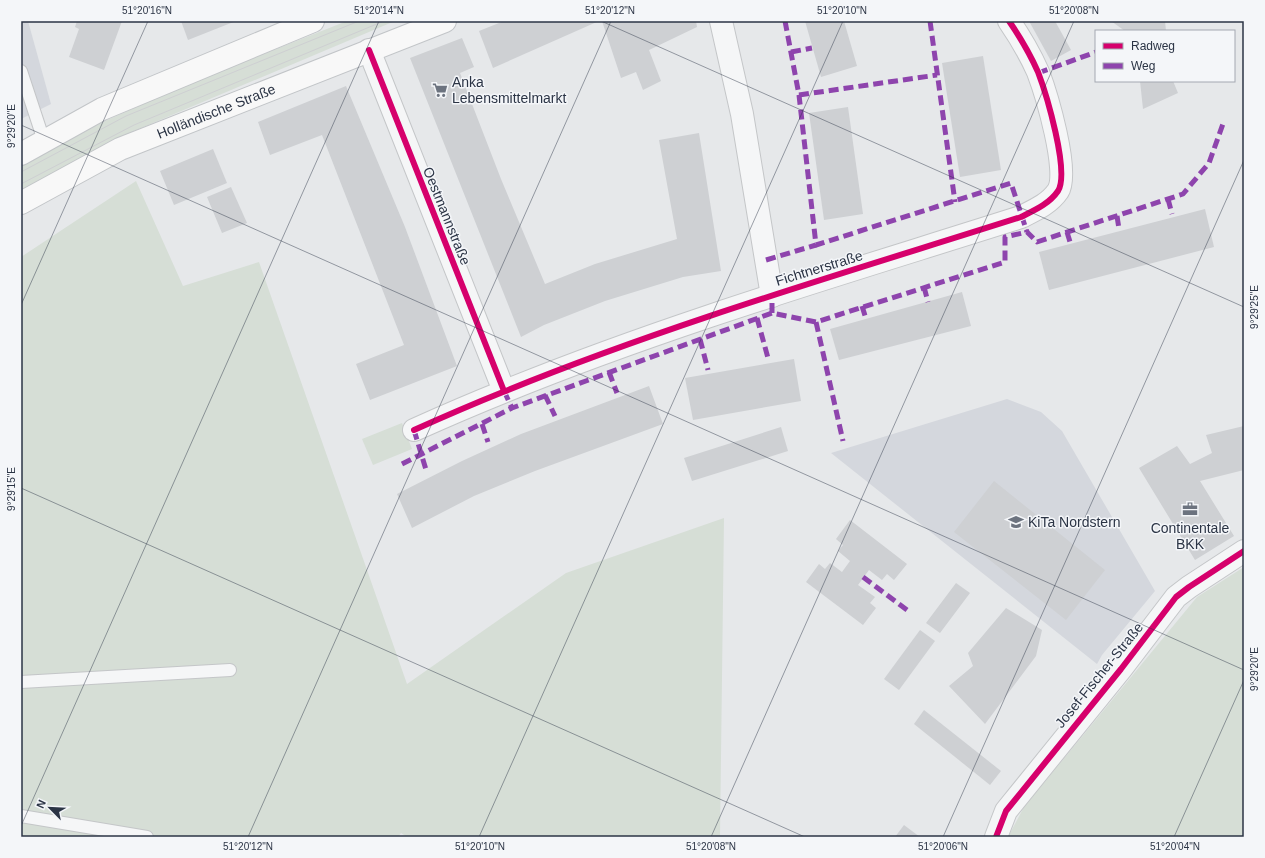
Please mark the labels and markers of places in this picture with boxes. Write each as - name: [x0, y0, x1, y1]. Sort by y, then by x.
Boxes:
- place label: Anka Lebensmittelmarkt: [452, 74, 566, 106]
- supermarket icon: Anka Lebensmittelmarkt: [431, 81, 449, 99]
- office icon: Continentale BKK: [1181, 500, 1199, 518]
- school or university icon: KiTa Nordstern: [1007, 513, 1025, 531]
- place label: KiTa Nordstern: [1028, 514, 1121, 530]
- place label: Continentale BKK: [1151, 520, 1230, 552]

